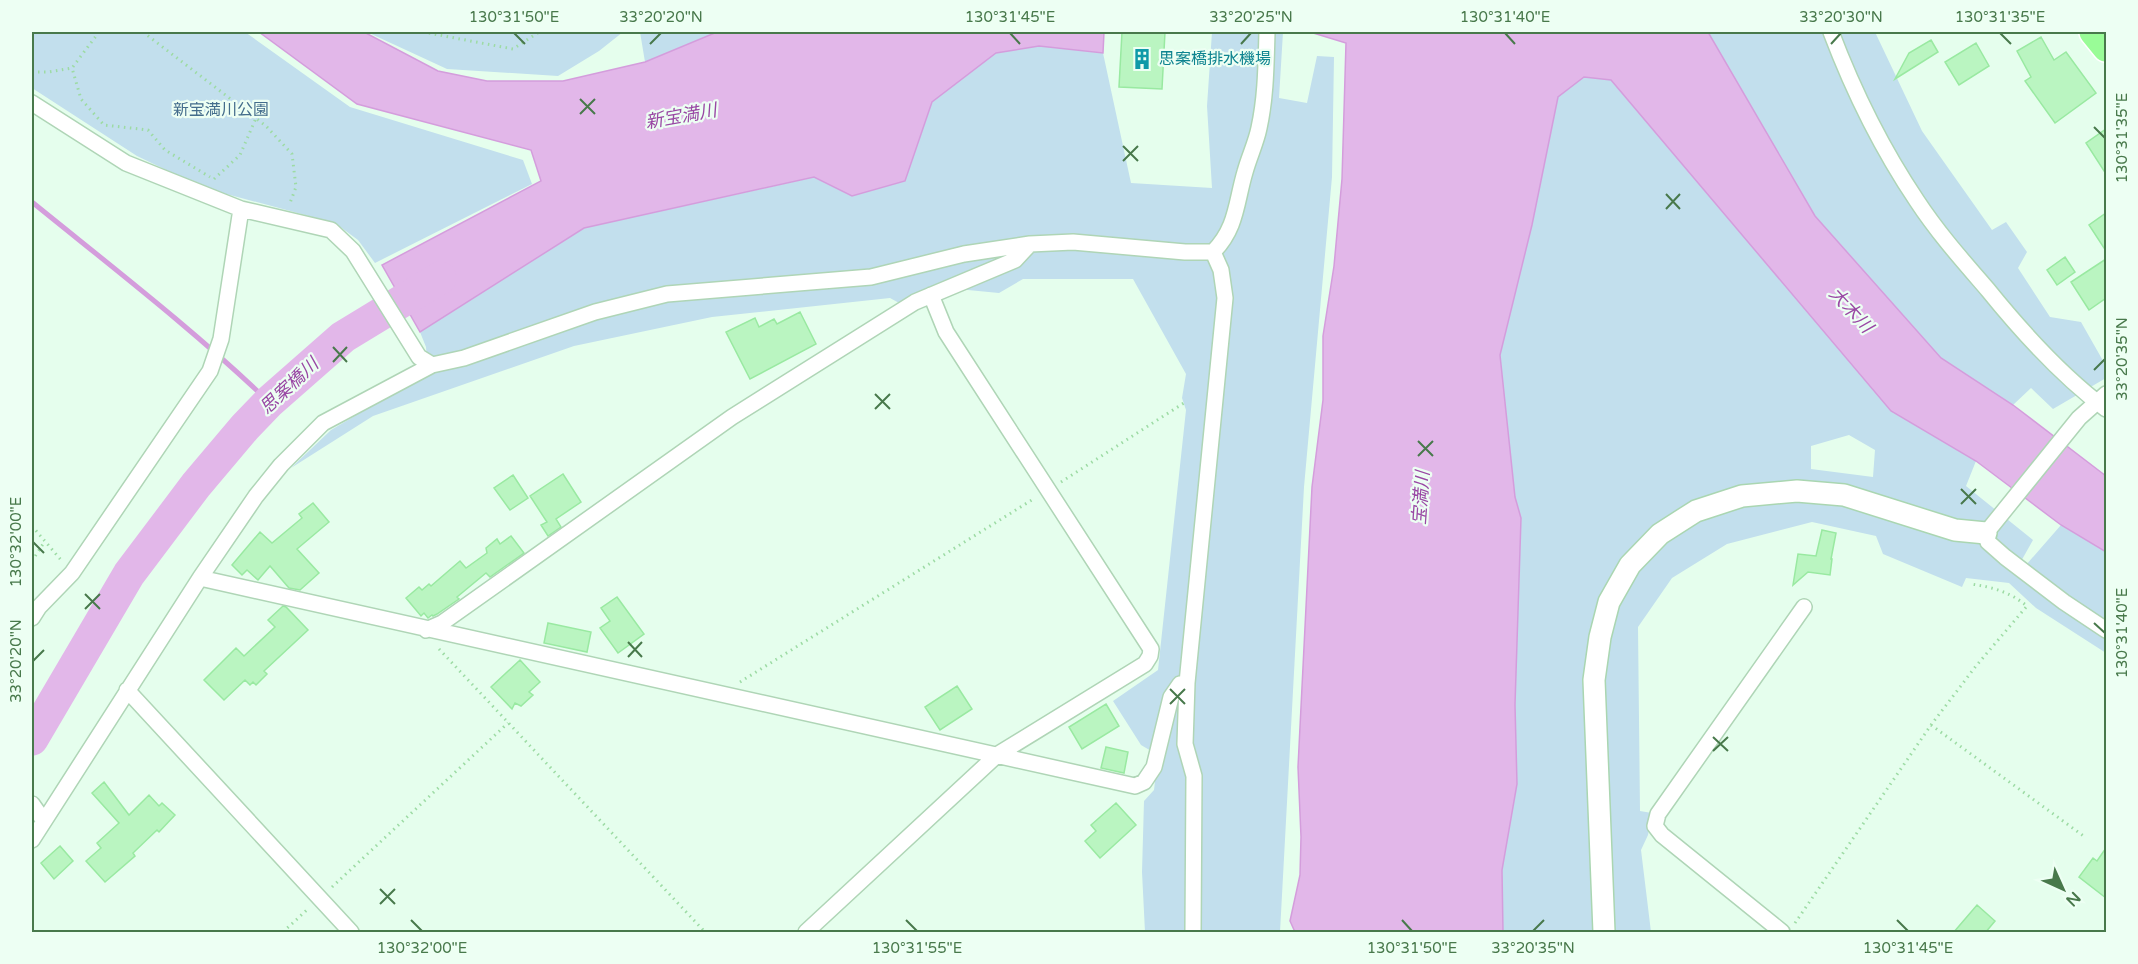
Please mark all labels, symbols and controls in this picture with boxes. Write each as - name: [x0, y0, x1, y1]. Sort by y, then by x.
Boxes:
- text: 130°31'50"E: [469, 8, 559, 26]
- text: 33°20'20"N: [619, 8, 703, 26]
- text: 130°31'45"E: [965, 8, 1055, 26]
- text: 33°20'25"N: [1209, 8, 1293, 26]
- text: 130°31'40"E: [1460, 8, 1550, 26]
- text: 33°20'30"N: [1799, 8, 1883, 26]
- text: 130°31'35"E: [1955, 8, 2045, 26]
- building icon: 思案橋排水機場: [1130, 47, 1154, 71]
- place label: 思案橋排水機場: [1159, 49, 1271, 69]
- text: 130°31'35"E: [2113, 93, 2131, 183]
- water label: 新宝満川: [644, 99, 720, 133]
- park label: 新宝満川公園: [173, 100, 269, 120]
- water label: 大木川: [1825, 283, 1879, 339]
- text: 33°20'35"N: [2113, 317, 2131, 401]
- water label: 思案橋川: [255, 352, 324, 419]
- water label: 宝満川: [1408, 468, 1434, 526]
- text: 130°32'00"E: [7, 497, 25, 587]
- text: 130°31'40"E: [2113, 588, 2131, 678]
- text: 33°20'20"N: [7, 619, 25, 703]
- north arrow: [2033, 859, 2093, 919]
- text: N: [2061, 887, 2085, 911]
- text: 130°32'00"E: [377, 939, 467, 957]
- text: 130°31'55"E: [872, 939, 962, 957]
- text: 130°31'50"E: [1367, 939, 1457, 957]
- text: 33°20'35"N: [1491, 939, 1575, 957]
- text: 130°31'45"E: [1863, 939, 1953, 957]

